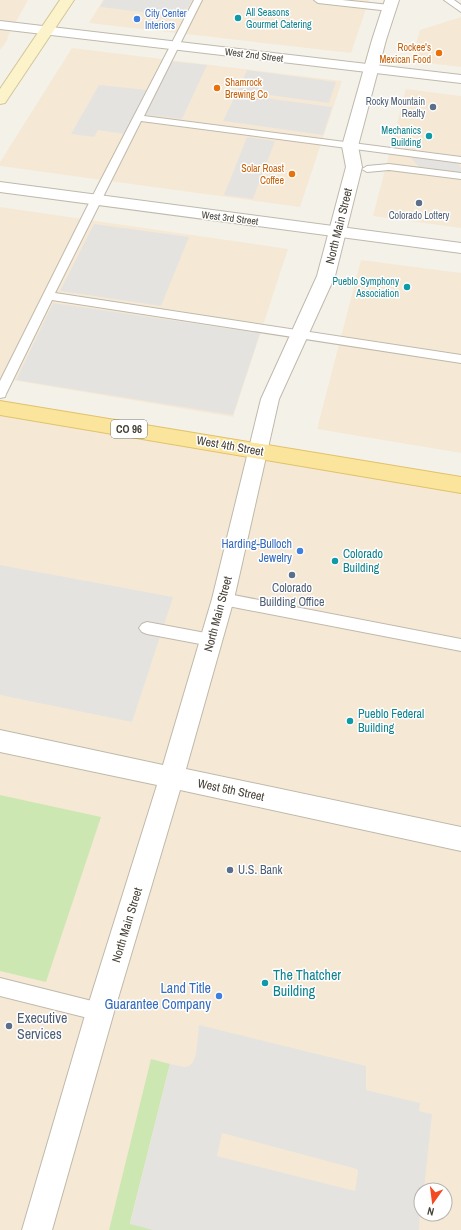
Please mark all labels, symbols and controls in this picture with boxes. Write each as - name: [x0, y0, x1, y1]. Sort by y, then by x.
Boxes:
- place label: All Seasons Gourmet Catering: [245, 6, 312, 31]
- place label: City Center Interiors: [145, 7, 187, 32]
- marker: All Seasons Gourmet Catering: [233, 13, 243, 23]
- marker: City Center Interiors: [132, 14, 142, 24]
- place label: Rockee's Mexican Food: [379, 41, 431, 66]
- street label: West 2nd Street: [224, 45, 285, 65]
- marker: Rockee's Mexican Food: [434, 48, 444, 58]
- place label: Shamrock Brewing Co: [225, 76, 268, 101]
- marker: Shamrock Brewing Co: [212, 83, 222, 93]
- place label: Rocky Mountain Realty: [366, 95, 426, 120]
- marker: Rocky Mountain Realty: [428, 102, 438, 112]
- place label: Mechanics Building: [381, 124, 421, 149]
- marker: Mechanics Building: [424, 131, 434, 141]
- place label: Solar Roast Coffee: [241, 162, 285, 187]
- marker: Solar Roast Coffee: [287, 169, 297, 179]
- street label: North Main Street: [322, 186, 356, 266]
- marker: Colorado Lottery: [414, 198, 424, 208]
- street label: West 3rd Street: [201, 208, 260, 228]
- place label: Colorado Lottery: [389, 209, 450, 222]
- place label: Pueblo Symphony Association: [332, 275, 400, 300]
- marker: Pueblo Symphony Association: [402, 282, 412, 292]
- road number: CO 96: [111, 420, 147, 438]
- street label: West 4th Street: [195, 432, 265, 460]
- place label: Harding-Bulloch Jewelry: [221, 536, 292, 566]
- marker: Harding-Bulloch Jewelry: [295, 546, 305, 556]
- place label: Colorado Building: [343, 546, 383, 576]
- marker: Colorado Building: [330, 556, 340, 566]
- marker: Colorado Building Office: [287, 570, 297, 580]
- street label: North Main Street: [200, 574, 236, 654]
- place label: Colorado Building Office: [260, 580, 324, 610]
- place label: Pueblo Federal Building: [358, 706, 424, 736]
- marker: Pueblo Federal Building: [345, 716, 355, 726]
- street label: West 5th Street: [196, 775, 266, 805]
- place label: U.S. Bank: [238, 862, 282, 878]
- marker: U.S. Bank: [225, 865, 235, 875]
- street label: North Main Street: [108, 885, 146, 964]
- place label: The Thatcher Building: [273, 966, 341, 1000]
- marker: The Thatcher Building: [260, 978, 270, 988]
- place label: Land Title Guarantee Company: [104, 979, 211, 1013]
- marker: Land Title Guarantee Company: [214, 991, 224, 1001]
- place label: Executive Services: [17, 1009, 67, 1043]
- marker: Executive Services: [4, 1021, 14, 1031]
- north arrow: [413, 1182, 453, 1222]
- text: N: [426, 1204, 435, 1219]

